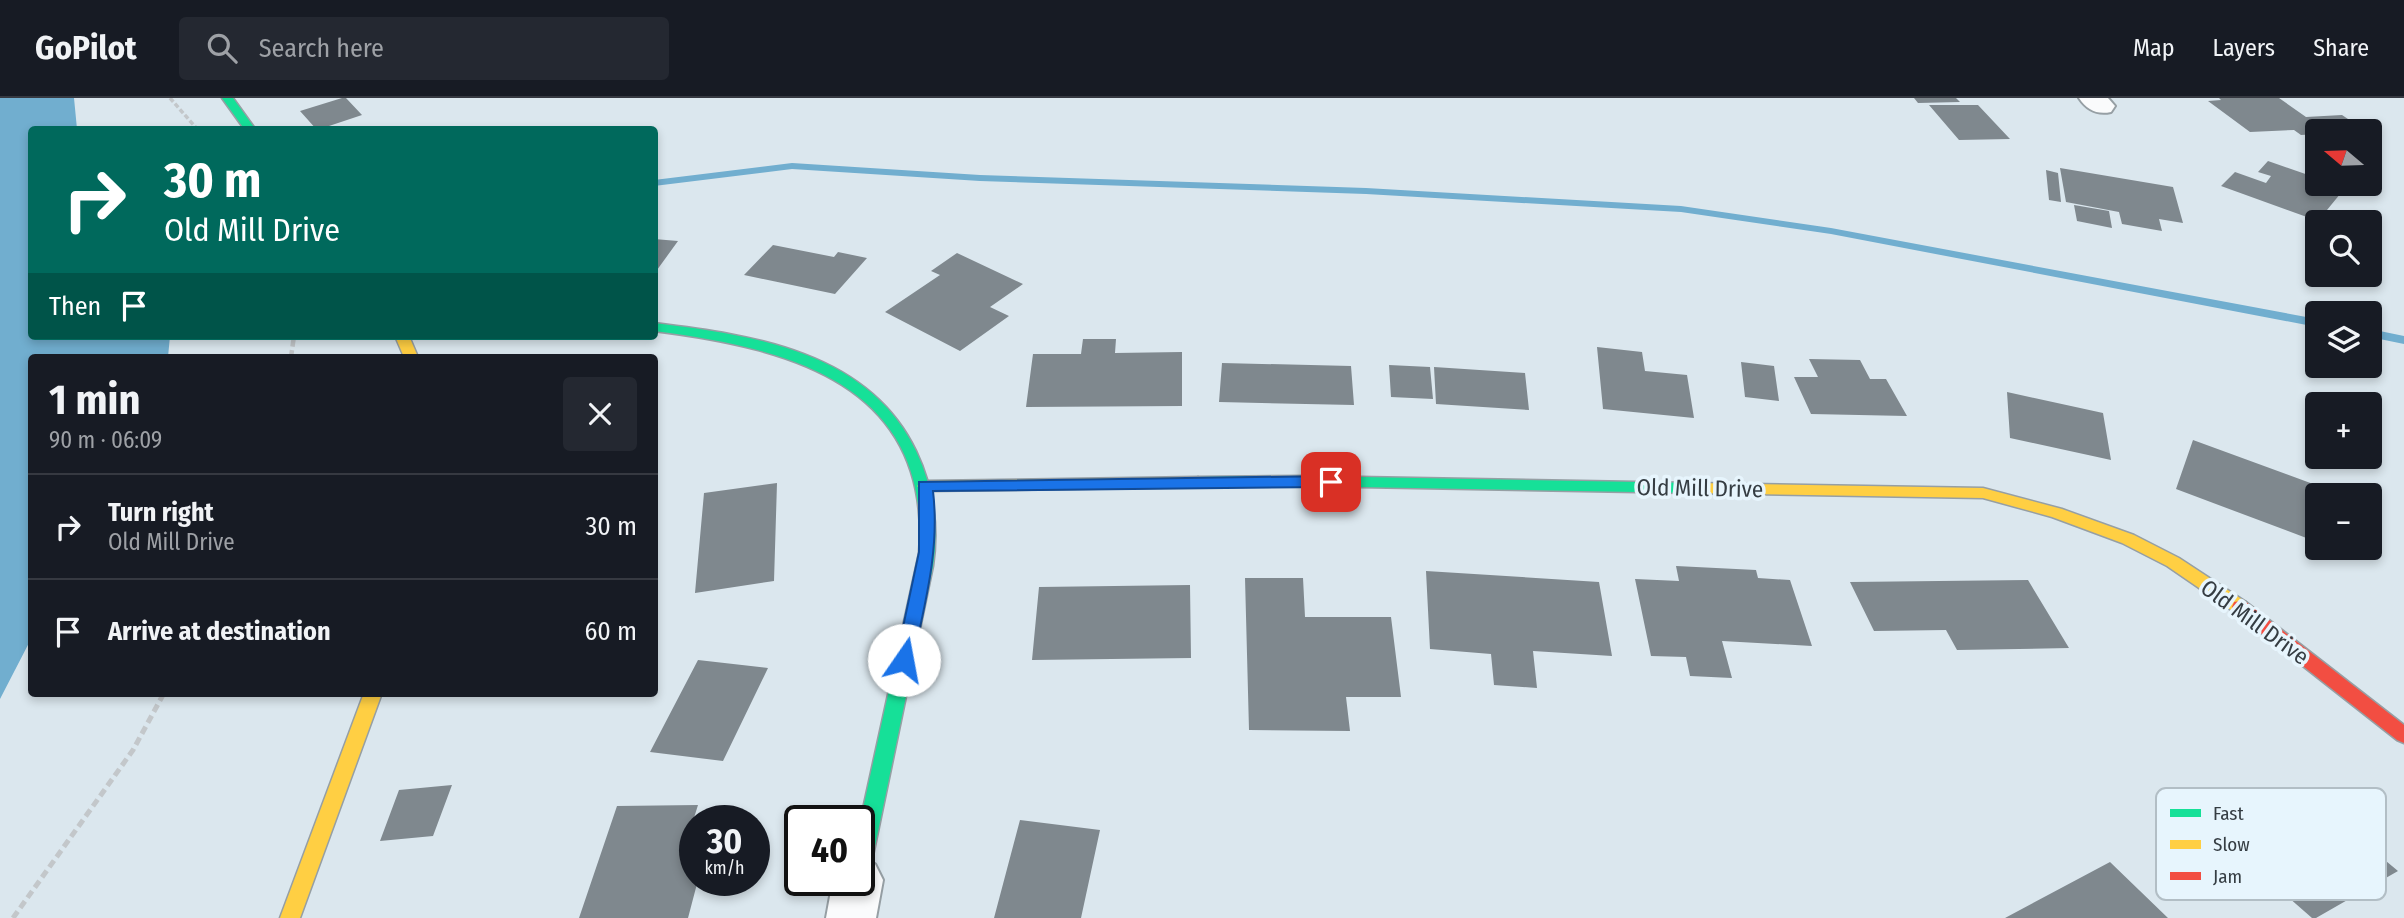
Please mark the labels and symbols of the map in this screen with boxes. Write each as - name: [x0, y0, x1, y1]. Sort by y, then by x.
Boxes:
- north arrow: [2305, 119, 2382, 196]
- pin: [1301, 452, 1361, 512]
- street label: Old Mill Drive: [1636, 473, 1764, 503]
- street label: Old Mill Drive: [2196, 573, 2314, 671]
- position arrow: [867, 623, 941, 697]
- legend: [2156, 788, 2386, 900]
- text: Fast: [2213, 802, 2244, 825]
- speed limit sign: 40: [784, 805, 875, 896]
- text: Slow: [2213, 833, 2250, 856]
- text: Jam: [2213, 865, 2242, 888]

